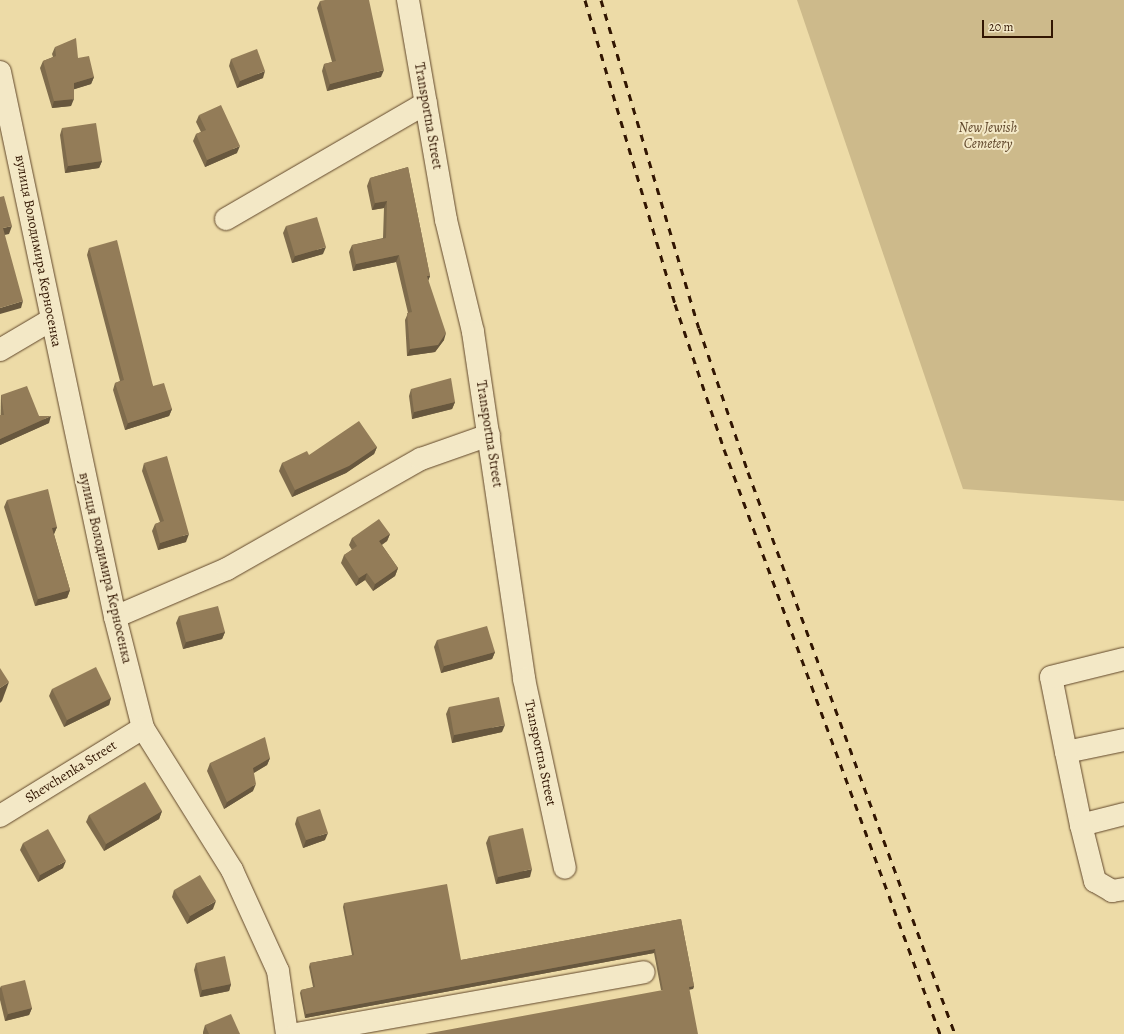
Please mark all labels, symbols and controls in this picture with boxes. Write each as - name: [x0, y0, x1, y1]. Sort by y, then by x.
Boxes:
- scale bar: [984, 12, 1055, 38]
- text: 20 m: [989, 19, 1013, 35]
- street label: Transportna Street: [410, 61, 446, 171]
- park label: New Jewish Cemetery: [959, 120, 1017, 152]
- street label: вулиця Володимира Керносенка: [11, 154, 65, 348]
- street label: Transportna Street: [472, 379, 506, 489]
- street label: вулиця Володимира Керносенка: [75, 471, 135, 665]
- street label: Transportna Street: [521, 698, 559, 808]
- street label: Shevchenka Street: [22, 737, 120, 807]

